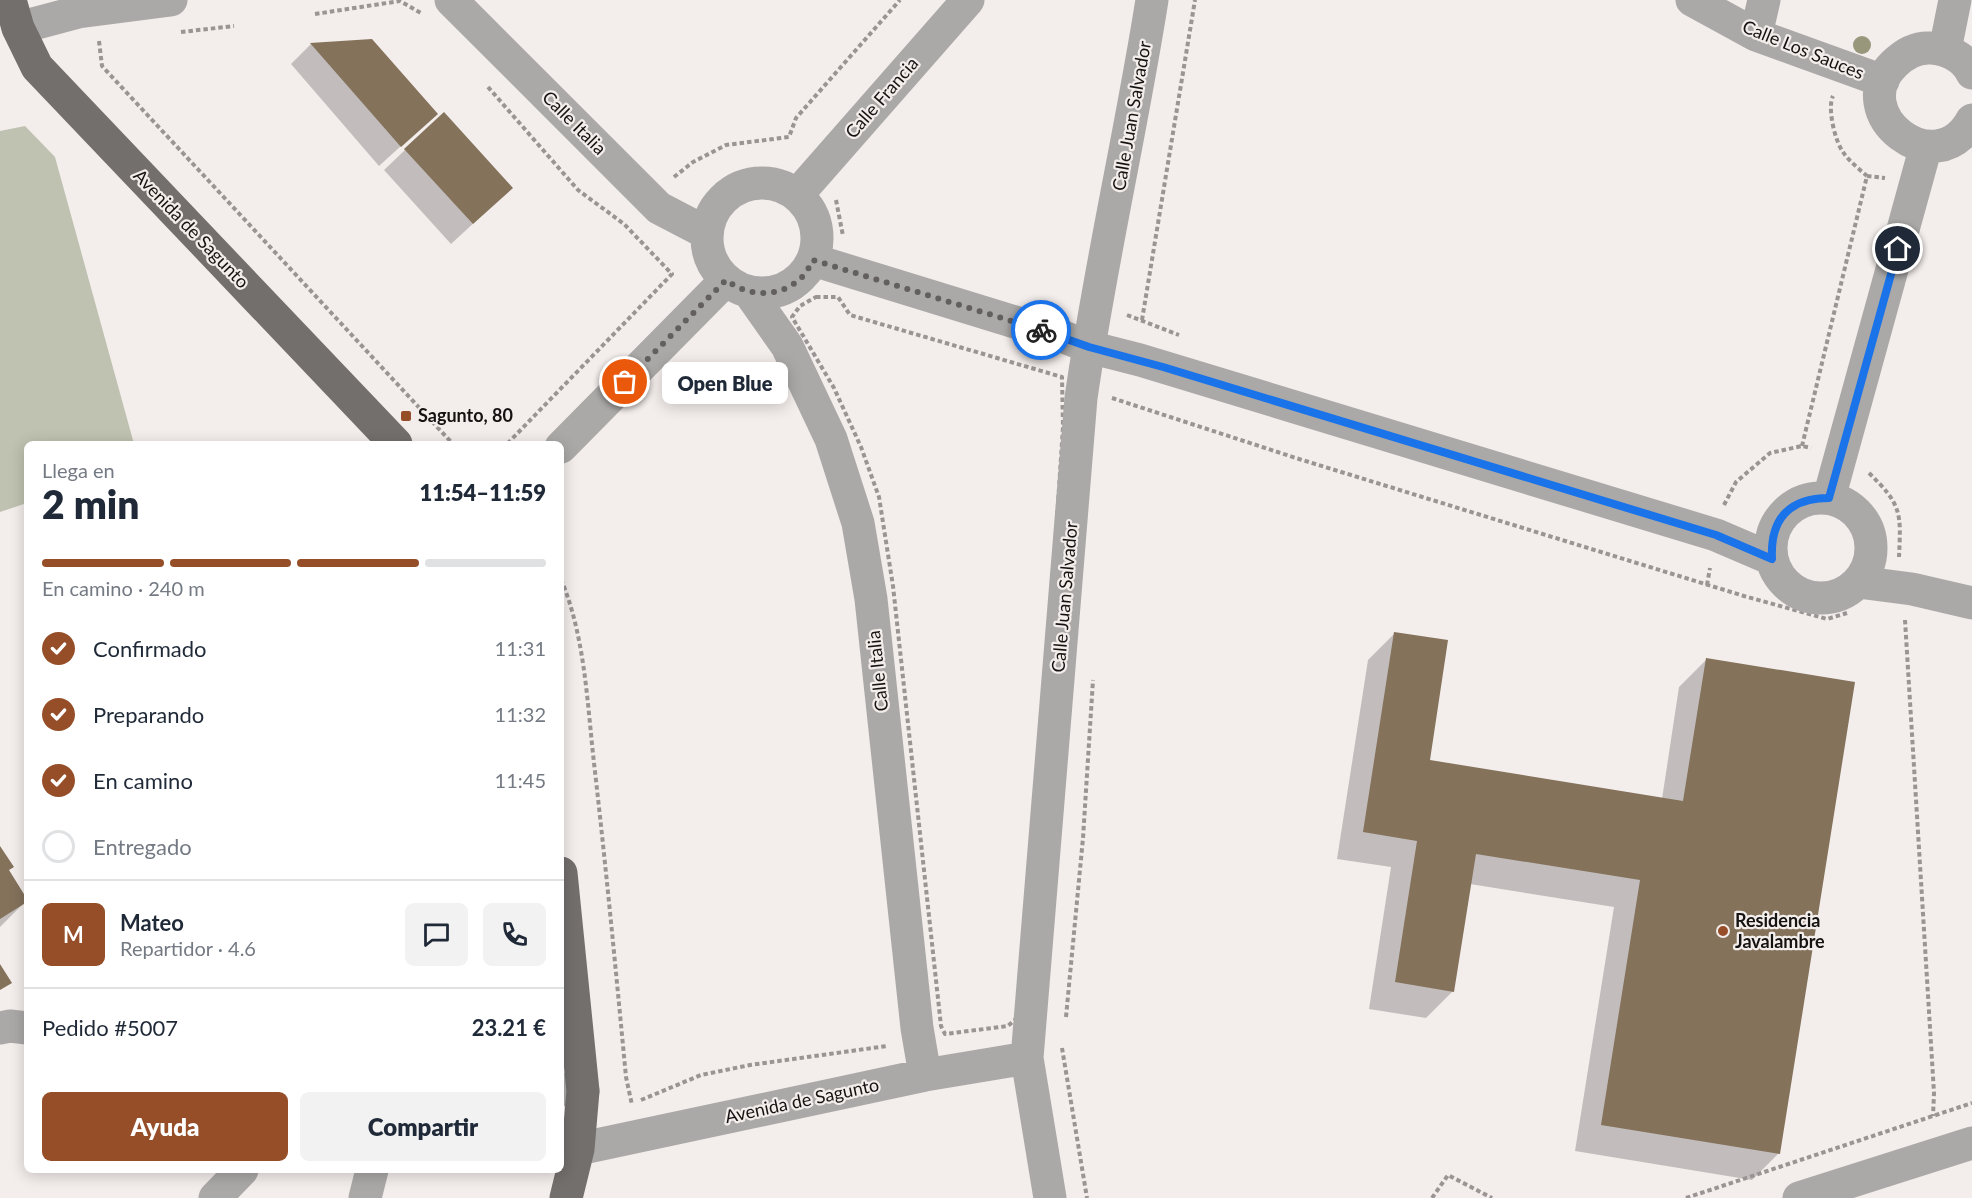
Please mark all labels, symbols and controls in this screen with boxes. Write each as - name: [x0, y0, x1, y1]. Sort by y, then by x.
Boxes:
- street label: Calle Los Sauces: [1739, 15, 1868, 84]
- street label: Calle Juan Salvador: [1107, 39, 1155, 192]
- street label: Calle Francia: [840, 52, 922, 142]
- street label: Calle Italia: [538, 86, 611, 159]
- street label: Avenida de Sagunto: [129, 164, 254, 292]
- pin: [1872, 223, 1923, 274]
- icon: home: [1881, 232, 1914, 265]
- courier: [1011, 300, 1071, 360]
- icon: bike: [1025, 314, 1058, 347]
- pin: [599, 356, 650, 407]
- callout: Open Blue: [661, 361, 787, 403]
- icon: bag: [608, 365, 641, 398]
- text: Open Blue: [677, 371, 773, 395]
- place label: Sagunto, 80: [418, 404, 513, 426]
- marker: Sagunto, 80: [399, 409, 413, 423]
- text: Llega en: [42, 458, 115, 482]
- text: 11:54–11:59: [420, 479, 546, 506]
- text: 2 min: [42, 481, 139, 527]
- street label: Calle Juan Salvador: [1046, 520, 1082, 673]
- text: En camino · 240 m: [42, 576, 205, 600]
- street label: Calle Italia: [862, 630, 892, 713]
- icon: check: [42, 632, 75, 665]
- text: Confirmado: [93, 635, 206, 662]
- text: 11:31: [495, 636, 546, 660]
- icon: check: [42, 698, 75, 731]
- text: Preparando: [93, 701, 204, 728]
- text: 11:32: [495, 702, 546, 726]
- icon: check: [42, 764, 75, 797]
- text: En camino: [93, 767, 193, 794]
- text: 11:45: [495, 768, 546, 792]
- text: Entregado: [93, 833, 192, 860]
- button: chat: [405, 903, 468, 966]
- button: phone: [483, 903, 546, 966]
- text: Mateo: [120, 909, 184, 936]
- place label: Residencia Javalambre: [1735, 909, 1825, 952]
- text: M: [63, 921, 84, 948]
- marker: Residencia Javalambre: [1716, 924, 1730, 938]
- text: Repartidor · 4.6: [120, 936, 256, 960]
- text: Pedido #5007: [42, 1014, 178, 1041]
- text: 23.21 €: [472, 1014, 546, 1041]
- street label: Avenida de Sagunto: [723, 1073, 881, 1127]
- button: Ayuda: [42, 1092, 288, 1161]
- button: Compartir: [300, 1092, 546, 1161]

